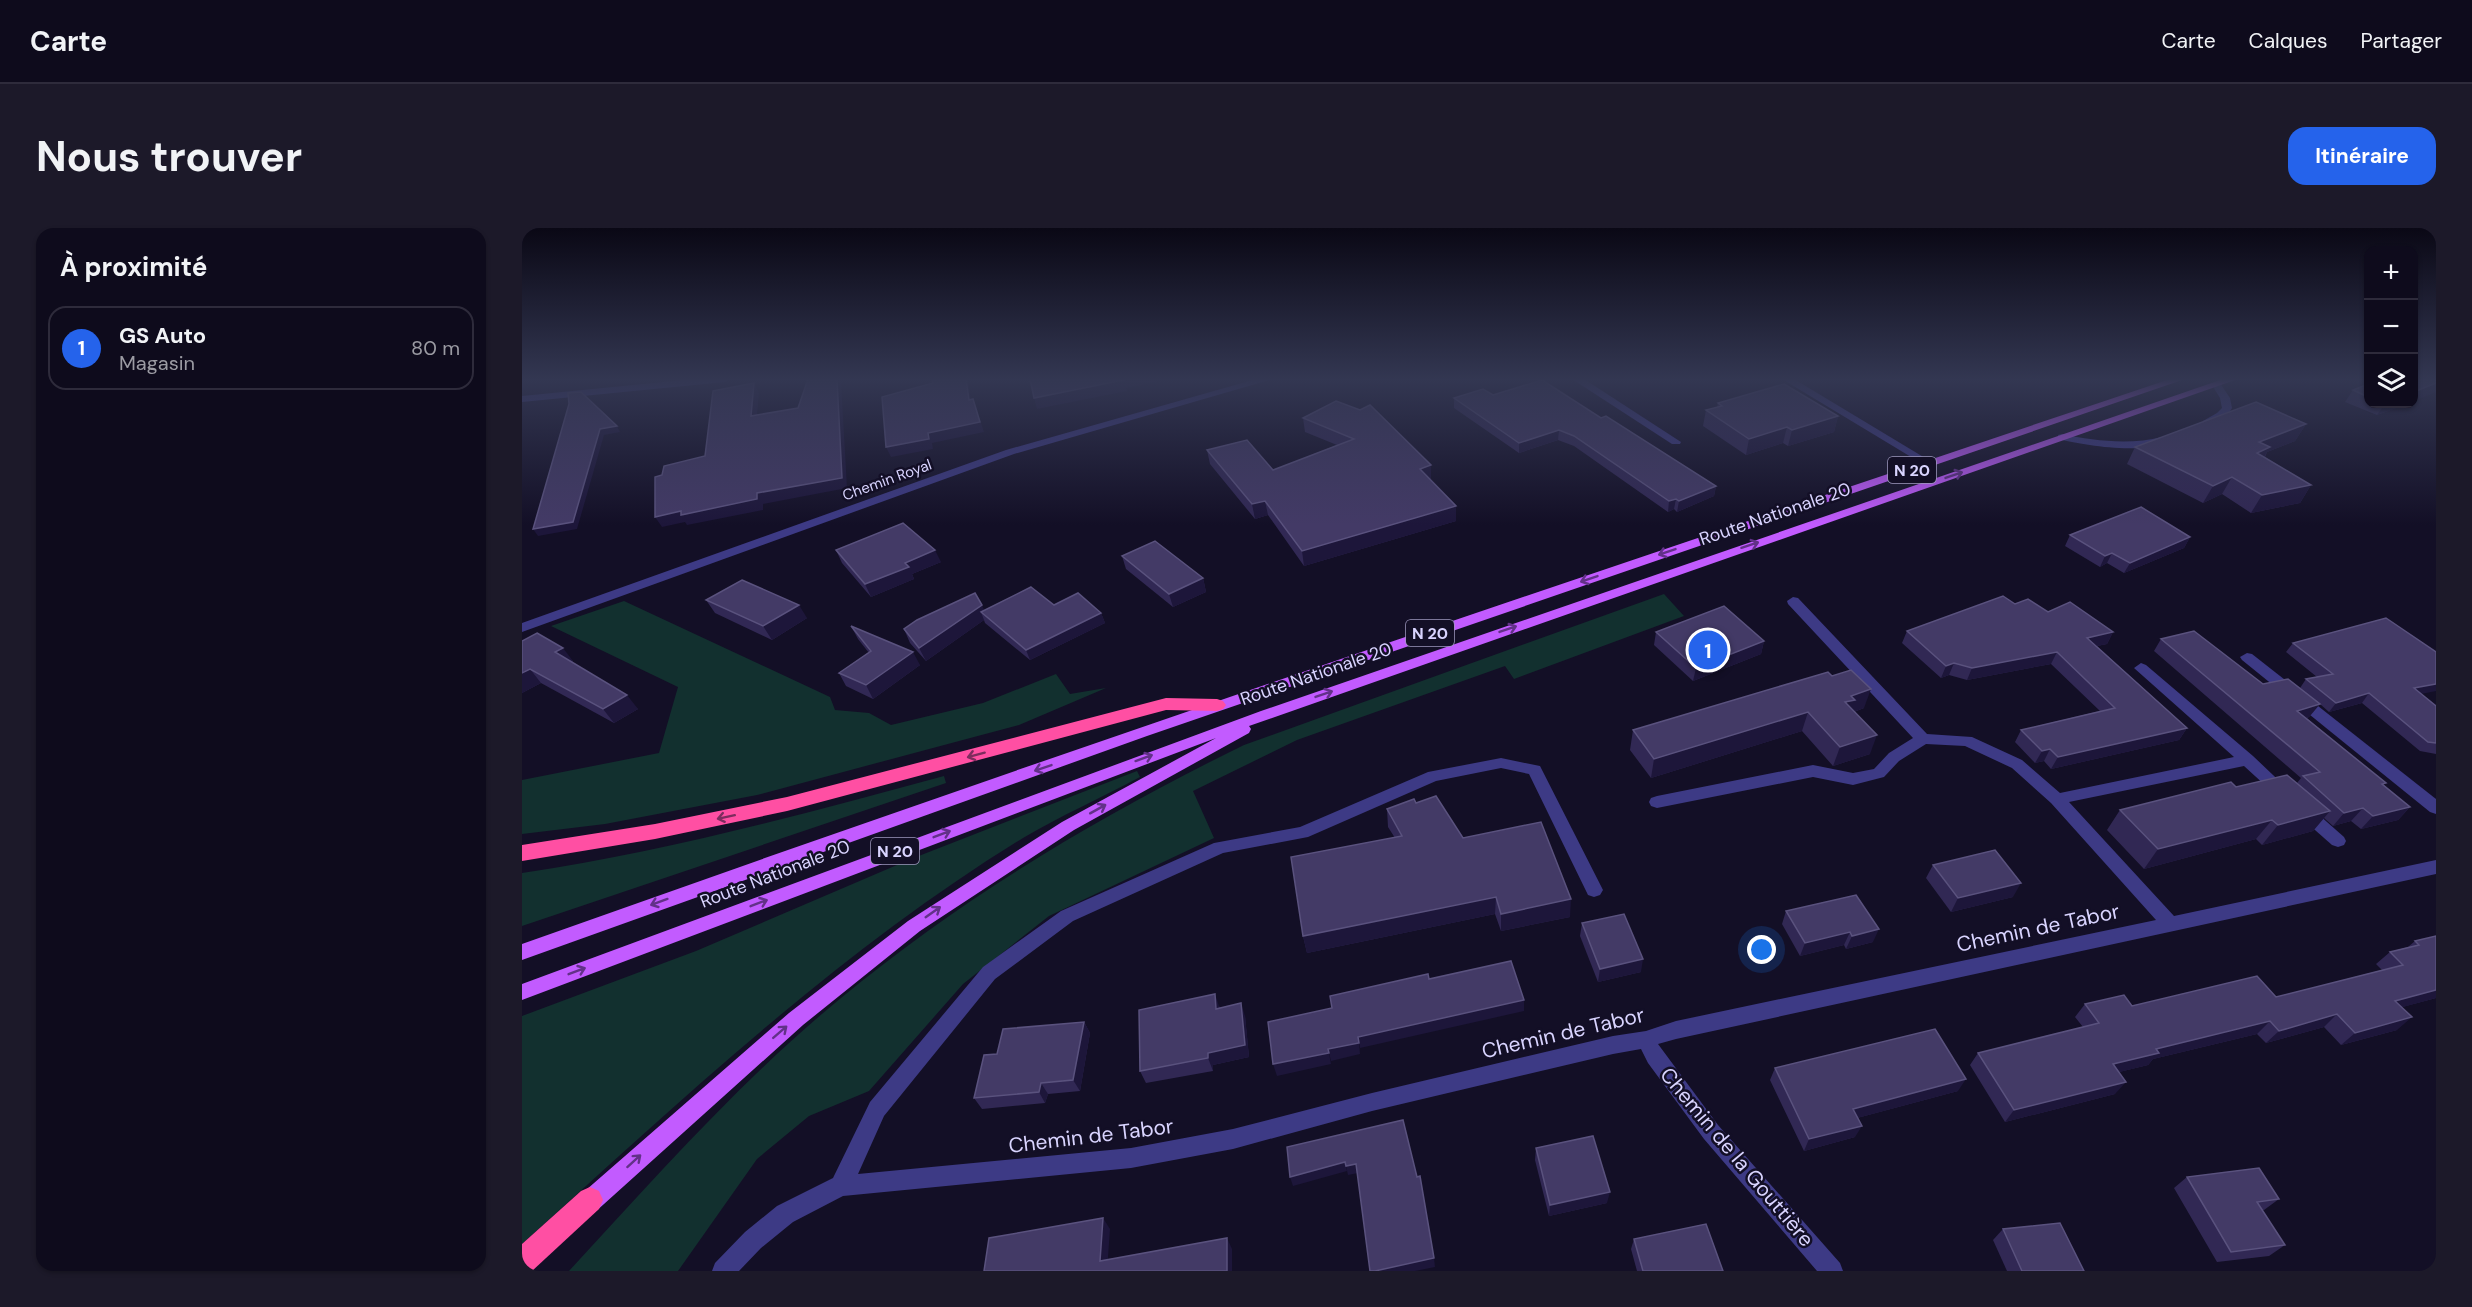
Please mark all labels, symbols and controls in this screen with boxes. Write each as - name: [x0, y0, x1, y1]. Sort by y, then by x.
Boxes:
- text: Carte: [30, 23, 107, 60]
- text: Carte: [2161, 27, 2216, 55]
- text: Calques: [2249, 27, 2327, 55]
- text: Partager: [2360, 27, 2442, 55]
- button: Itinéraire: [2288, 127, 2436, 185]
- text: Nous trouver: [36, 129, 302, 184]
- map controls: [2364, 246, 2418, 408]
- button: +: [2364, 246, 2418, 300]
- text: À proximité: [60, 250, 207, 284]
- button: −: [2364, 300, 2418, 354]
- text: GS Auto: [119, 321, 206, 350]
- text: 1: [78, 335, 85, 361]
- text: 80 m: [411, 335, 460, 361]
- text: Magasin: [119, 350, 195, 376]
- button: layers: [2364, 354, 2418, 408]
- street label: Chemin Royal: [840, 455, 934, 505]
- road number: N 20: [1888, 457, 1936, 483]
- one-way arrow: [1944, 469, 1963, 480]
- street label: Route Nationale 20: [1696, 477, 1854, 551]
- one-way arrow: [1740, 539, 1759, 550]
- one-way arrow: [1658, 548, 1676, 559]
- one-way arrow: [1580, 574, 1599, 585]
- road number: N 20: [1406, 620, 1454, 646]
- one-way arrow: [1498, 622, 1517, 633]
- pin: 1: [1688, 628, 1728, 672]
- street label: Route Nationale 20: [1237, 637, 1395, 711]
- one-way arrow: [1314, 687, 1333, 698]
- one-way arrow: [967, 750, 986, 761]
- one-way arrow: [1134, 752, 1153, 763]
- one-way arrow: [1034, 763, 1053, 774]
- one-way arrow: [1090, 802, 1107, 814]
- one-way arrow: [717, 812, 737, 823]
- one-way arrow: [932, 827, 951, 838]
- street label: Route Nationale 20: [697, 834, 853, 914]
- road number: N 20: [871, 838, 919, 864]
- one-way arrow: [749, 896, 768, 907]
- one-way arrow: [650, 897, 669, 908]
- street label: Chemin de Tabor: [1954, 897, 2122, 959]
- one-way arrow: [925, 906, 941, 918]
- your location: [1747, 935, 1776, 964]
- one-way arrow: [567, 965, 586, 976]
- street label: Chemin de Tabor: [1479, 1001, 1647, 1065]
- one-way arrow: [772, 1026, 788, 1039]
- street label: Chemin de la Gouttière: [1654, 1061, 1820, 1253]
- street label: Chemin de Tabor: [1007, 1112, 1175, 1160]
- one-way arrow: [626, 1154, 641, 1168]

